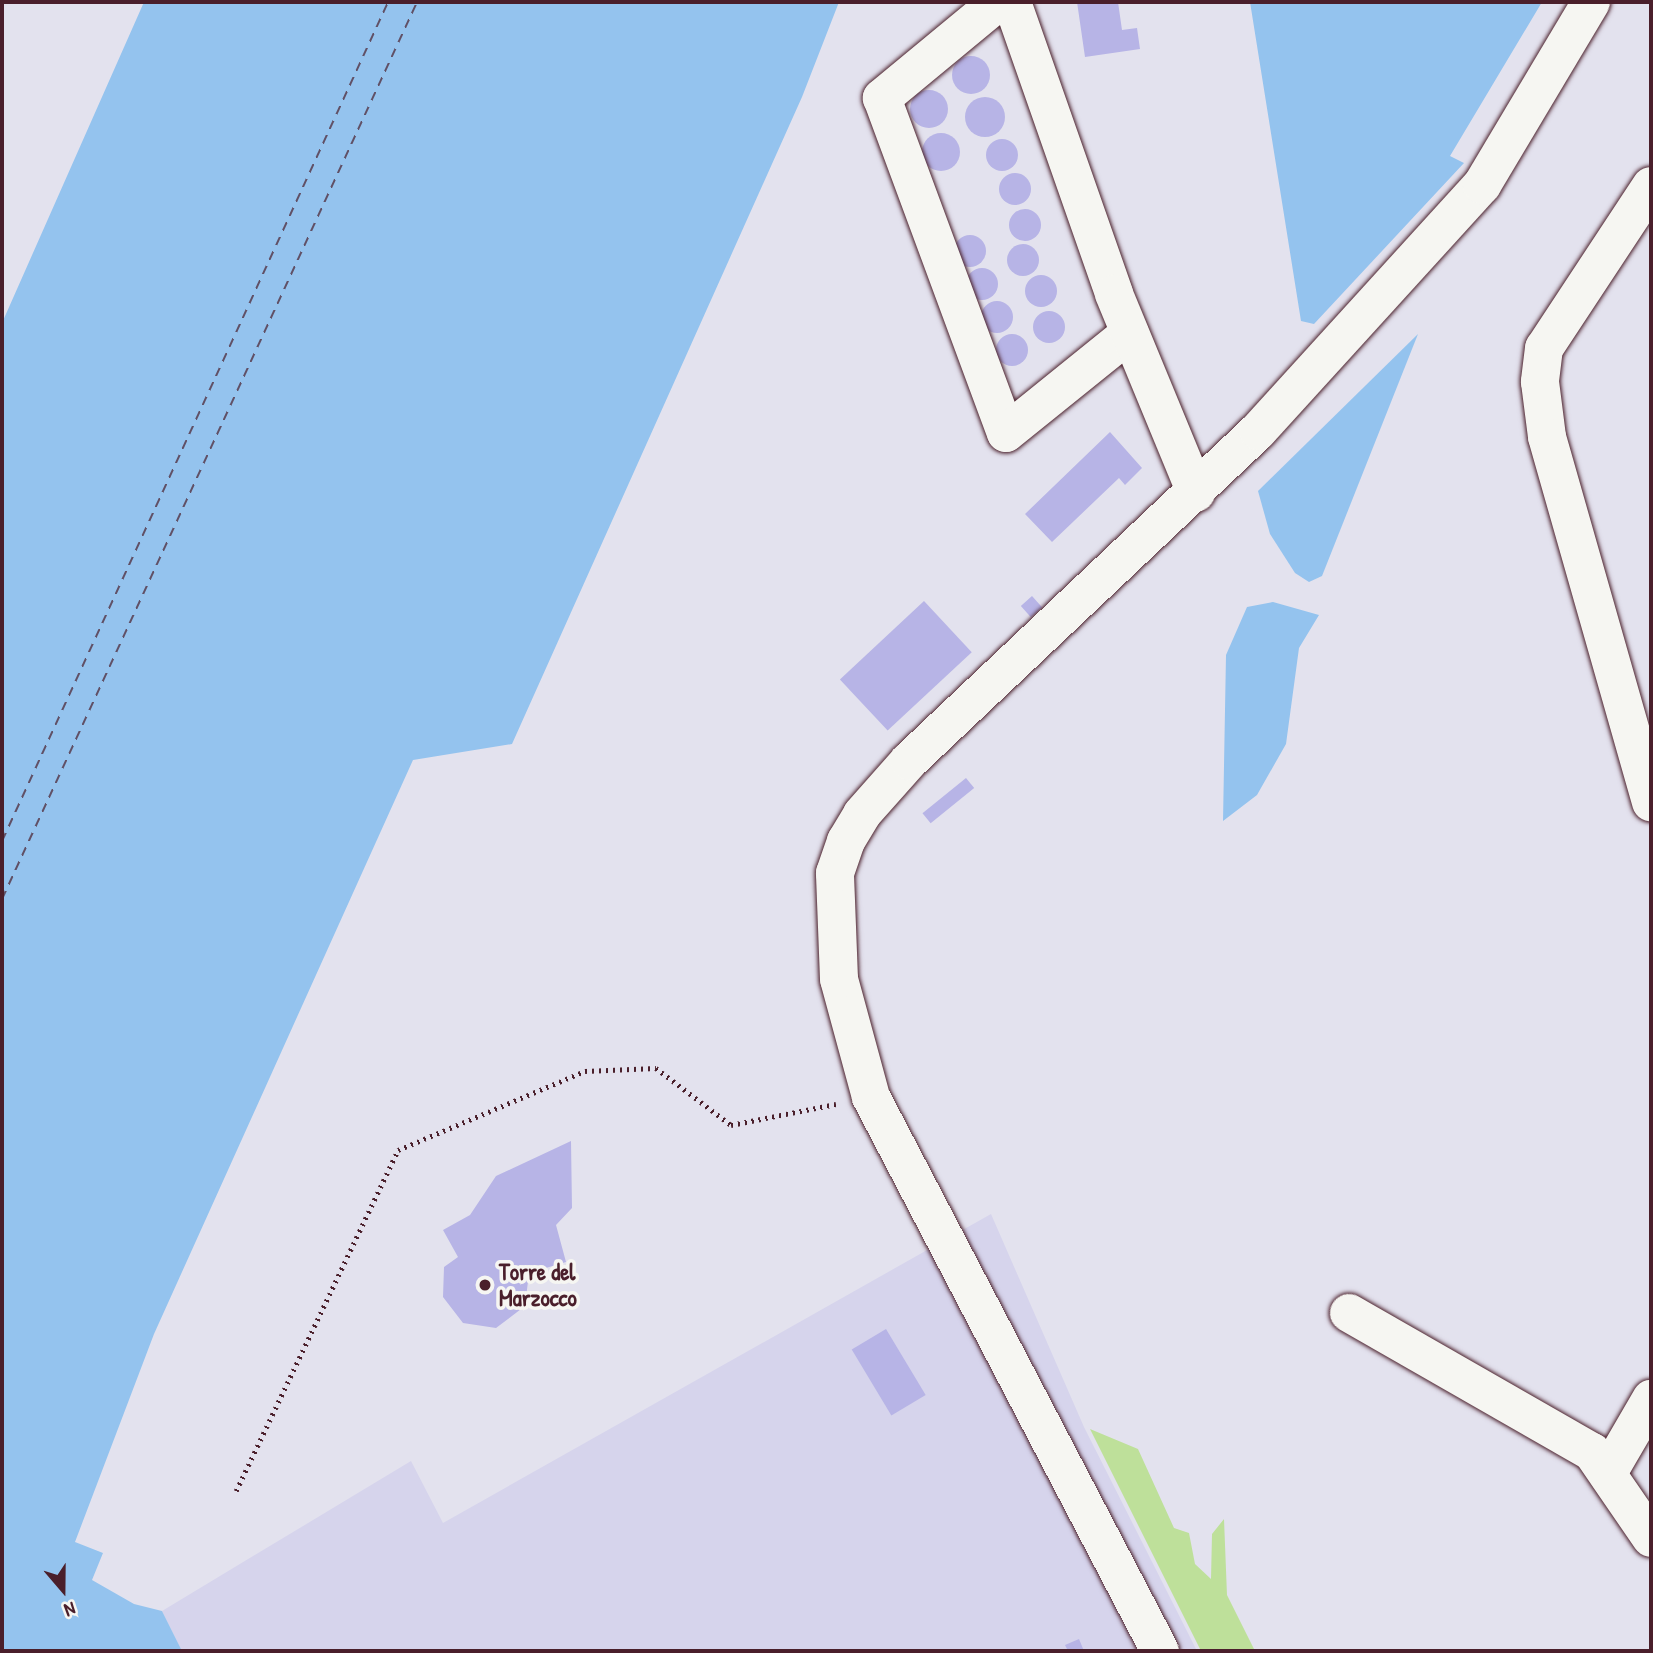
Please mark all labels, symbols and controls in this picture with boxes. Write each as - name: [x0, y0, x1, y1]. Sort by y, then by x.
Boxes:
- place label: Torre del Marzocco: [499, 1258, 577, 1312]
- marker: Torre del Marzocco: [477, 1277, 493, 1293]
- north arrow: [28, 1555, 98, 1625]
- text: N: [61, 1596, 79, 1624]

